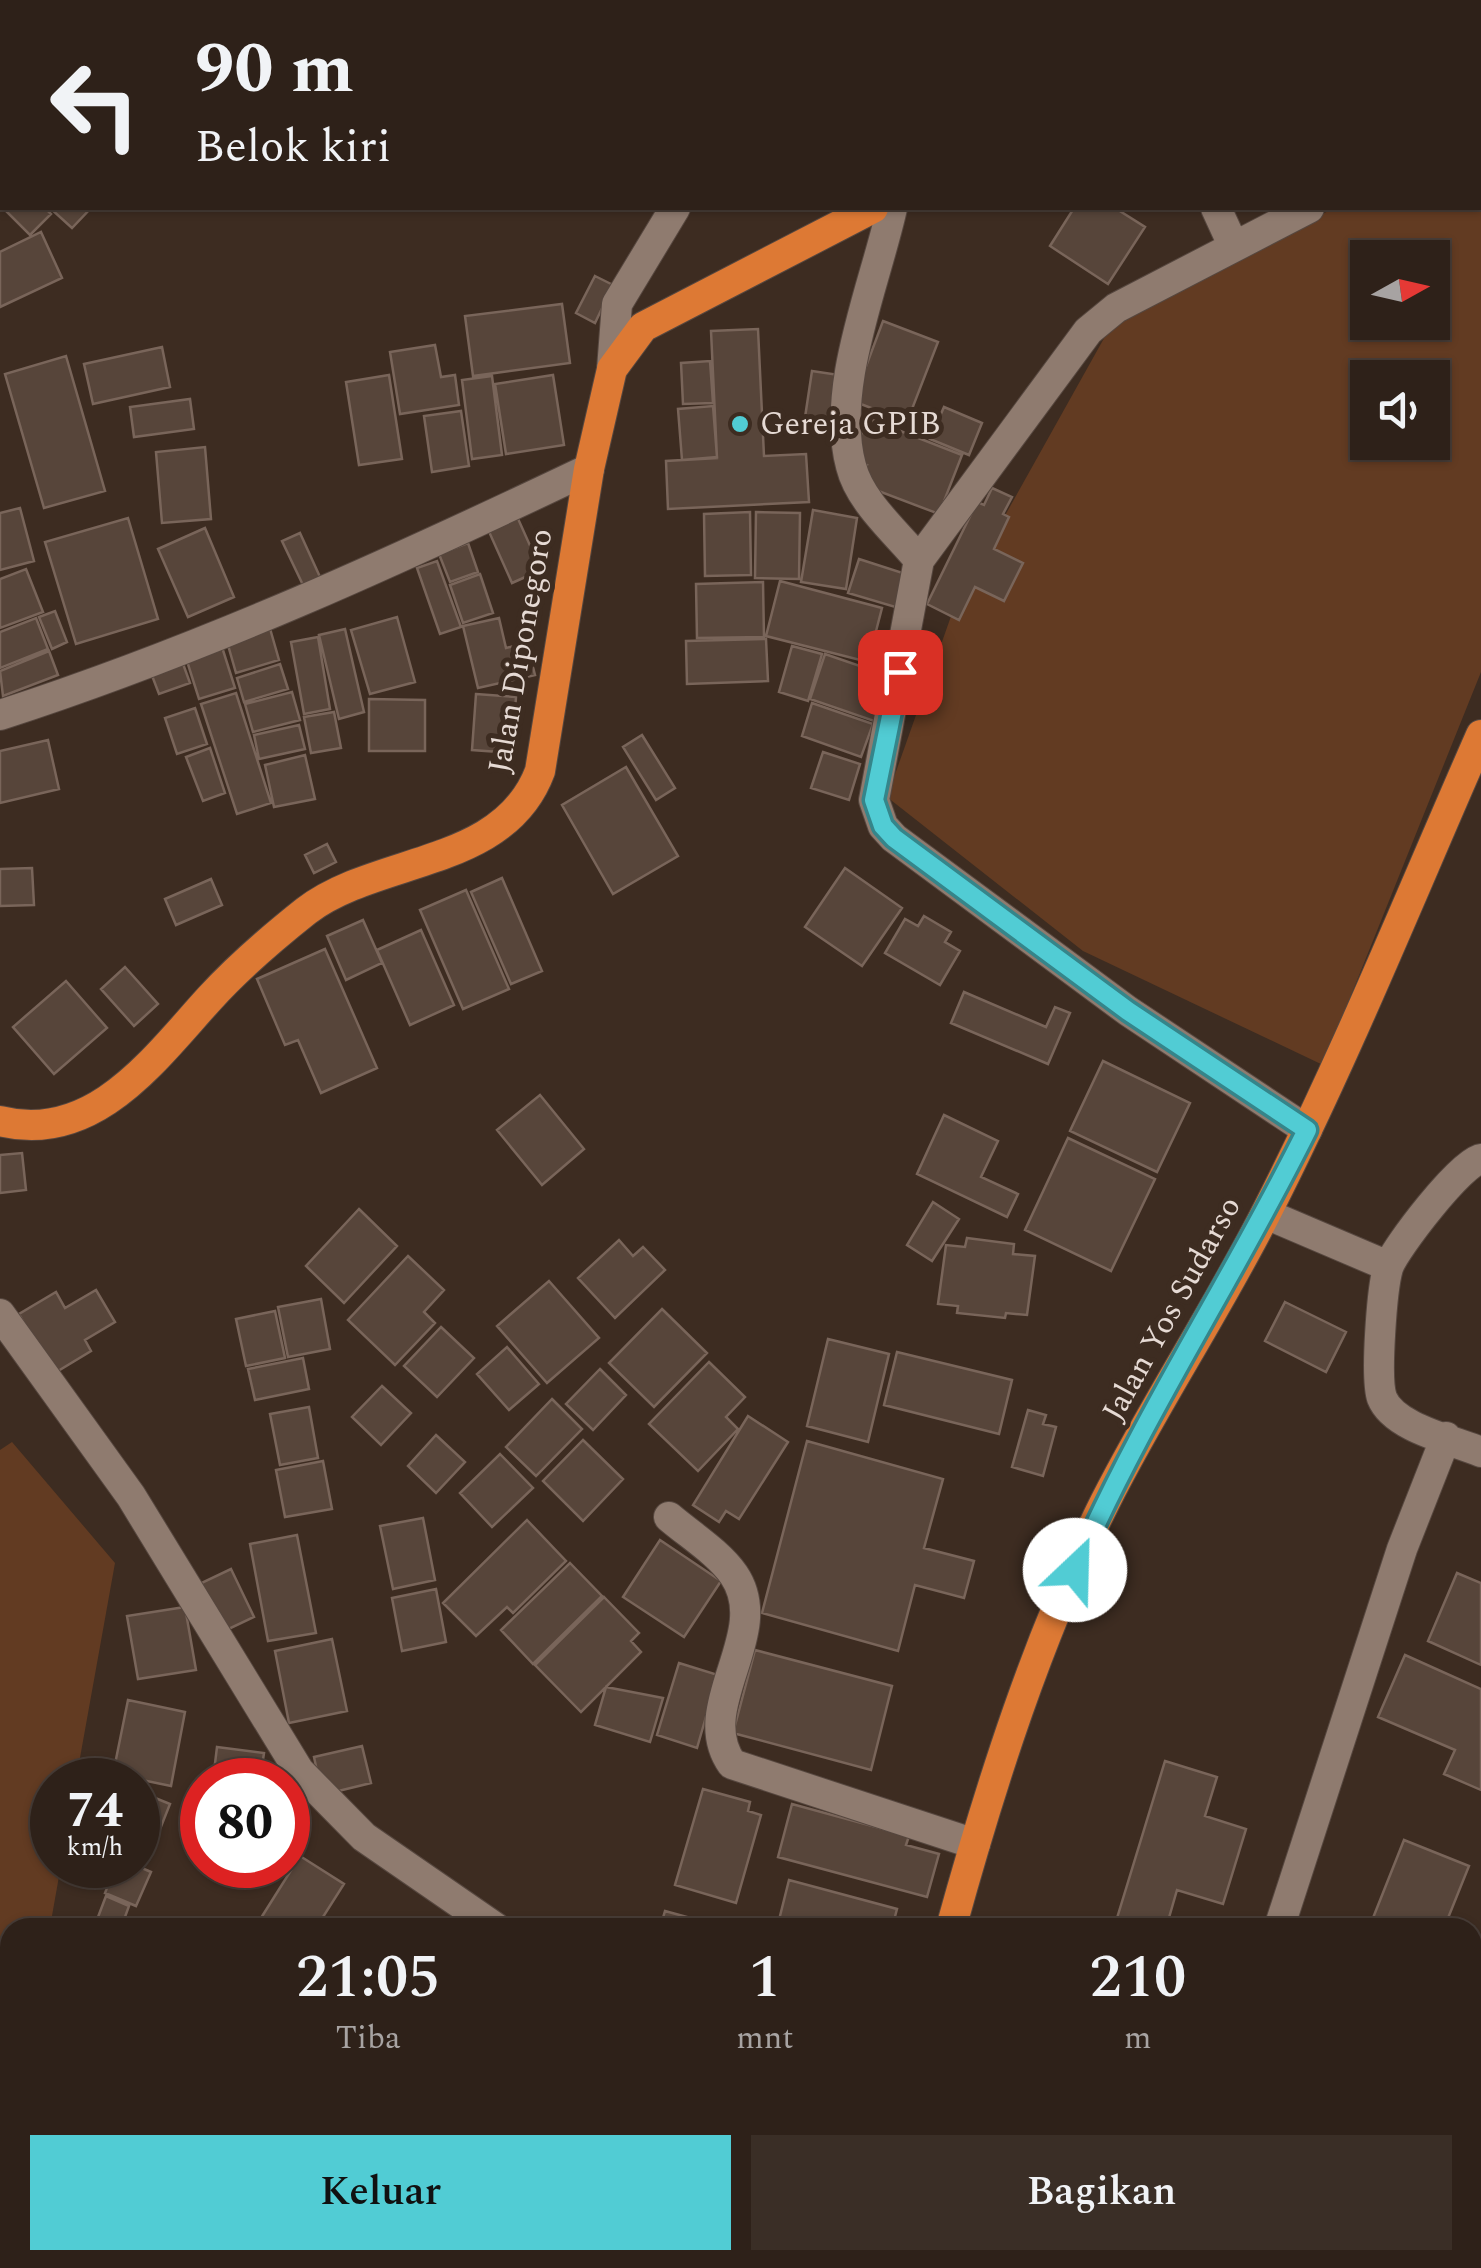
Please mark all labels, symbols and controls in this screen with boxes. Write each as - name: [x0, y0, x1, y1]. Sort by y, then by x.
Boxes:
- text: 90 m: [195, 17, 354, 123]
- icon: left: [30, 40, 160, 170]
- text: Belok kiri: [195, 113, 391, 182]
- north arrow: [1350, 240, 1450, 340]
- map controls: [1350, 240, 1450, 460]
- button: sound: [1350, 360, 1450, 460]
- place label: Gereja GPIB: [760, 400, 940, 449]
- marker: Gereja GPIB: [729, 413, 751, 435]
- street label: Jalan Diponegoro: [475, 525, 567, 777]
- pin: [858, 630, 943, 715]
- icon: arrive: [873, 645, 928, 700]
- street label: Jalan Yos Sudarso: [1090, 1187, 1254, 1431]
- position arrow: [1023, 1518, 1127, 1622]
- speed limit sign: 80: [180, 1758, 310, 1888]
- text: 74: [67, 1773, 123, 1849]
- text: km/h: [67, 1829, 123, 1867]
- text: 21:05: [296, 1932, 440, 2024]
- text: 1: [749, 1932, 781, 2024]
- text: 210: [1090, 1932, 1186, 2024]
- text: Tiba: [335, 2014, 401, 2063]
- text: mnt: [736, 2014, 794, 2063]
- text: m: [1124, 2014, 1152, 2063]
- button: Keluar: [30, 2135, 731, 2250]
- button: Bagikan: [751, 2135, 1452, 2250]

